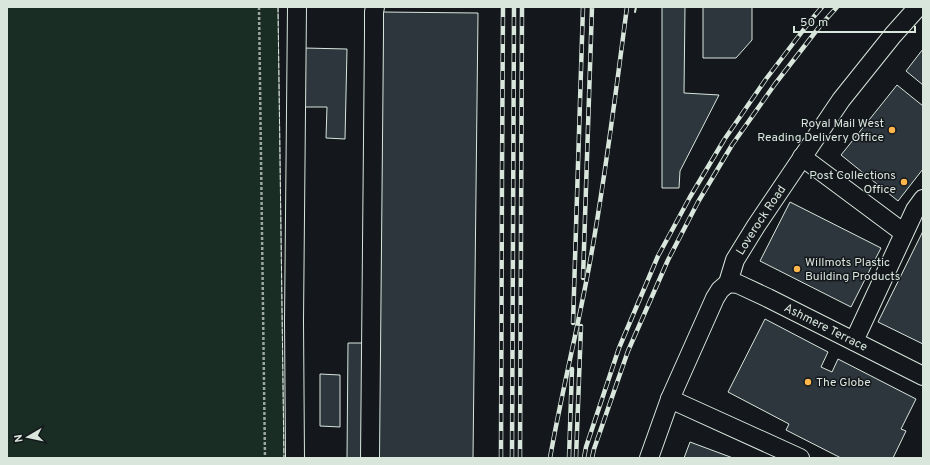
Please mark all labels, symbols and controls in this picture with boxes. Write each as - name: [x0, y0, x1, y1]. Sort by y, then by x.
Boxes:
- scale bar: [794, 8, 915, 34]
- text: 50 m: [800, 15, 828, 31]
- place label: Royal Mail West Reading Delivery Office: [757, 116, 884, 146]
- marker: Royal Mail West Reading Delivery Office: [887, 125, 897, 135]
- place label: Post Collections Office: [809, 168, 896, 198]
- marker: Post Collections Office: [899, 177, 909, 187]
- street label: Loverock Road: [733, 182, 790, 258]
- place label: Willmots Plastic Building Products: [805, 255, 900, 285]
- marker: Willmots Plastic Building Products: [792, 264, 802, 274]
- street label: Ashmere Terrace: [781, 300, 870, 356]
- place label: The Globe: [816, 375, 871, 391]
- marker: The Globe: [803, 377, 813, 387]
- north arrow: [8, 417, 48, 457]
- text: N: [12, 433, 27, 443]

